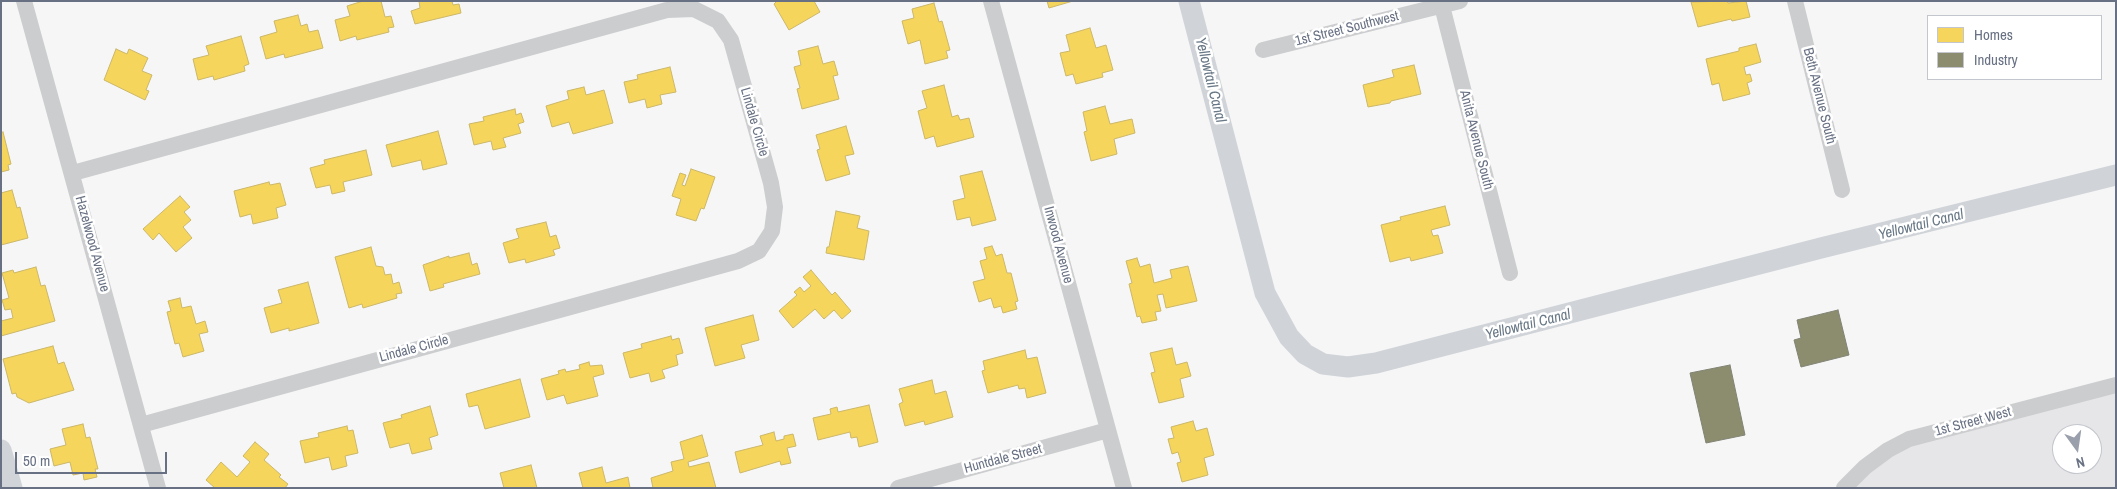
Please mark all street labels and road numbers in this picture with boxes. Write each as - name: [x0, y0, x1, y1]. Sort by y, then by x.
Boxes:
- street label: 1st Street Southwest: [1294, 8, 1400, 50]
- street label: Beth Avenue South: [1799, 46, 1839, 146]
- street label: Lindale Circle: [736, 86, 772, 158]
- street label: Anita Avenue South: [1456, 89, 1496, 191]
- street label: Hazelwood Avenue: [71, 194, 113, 294]
- street label: Inwood Avenue: [1040, 205, 1076, 285]
- street label: Lindale Circle: [378, 332, 450, 366]
- street label: 1st Street West: [1933, 404, 2013, 440]
- street label: Huntdale Street: [962, 441, 1044, 477]

